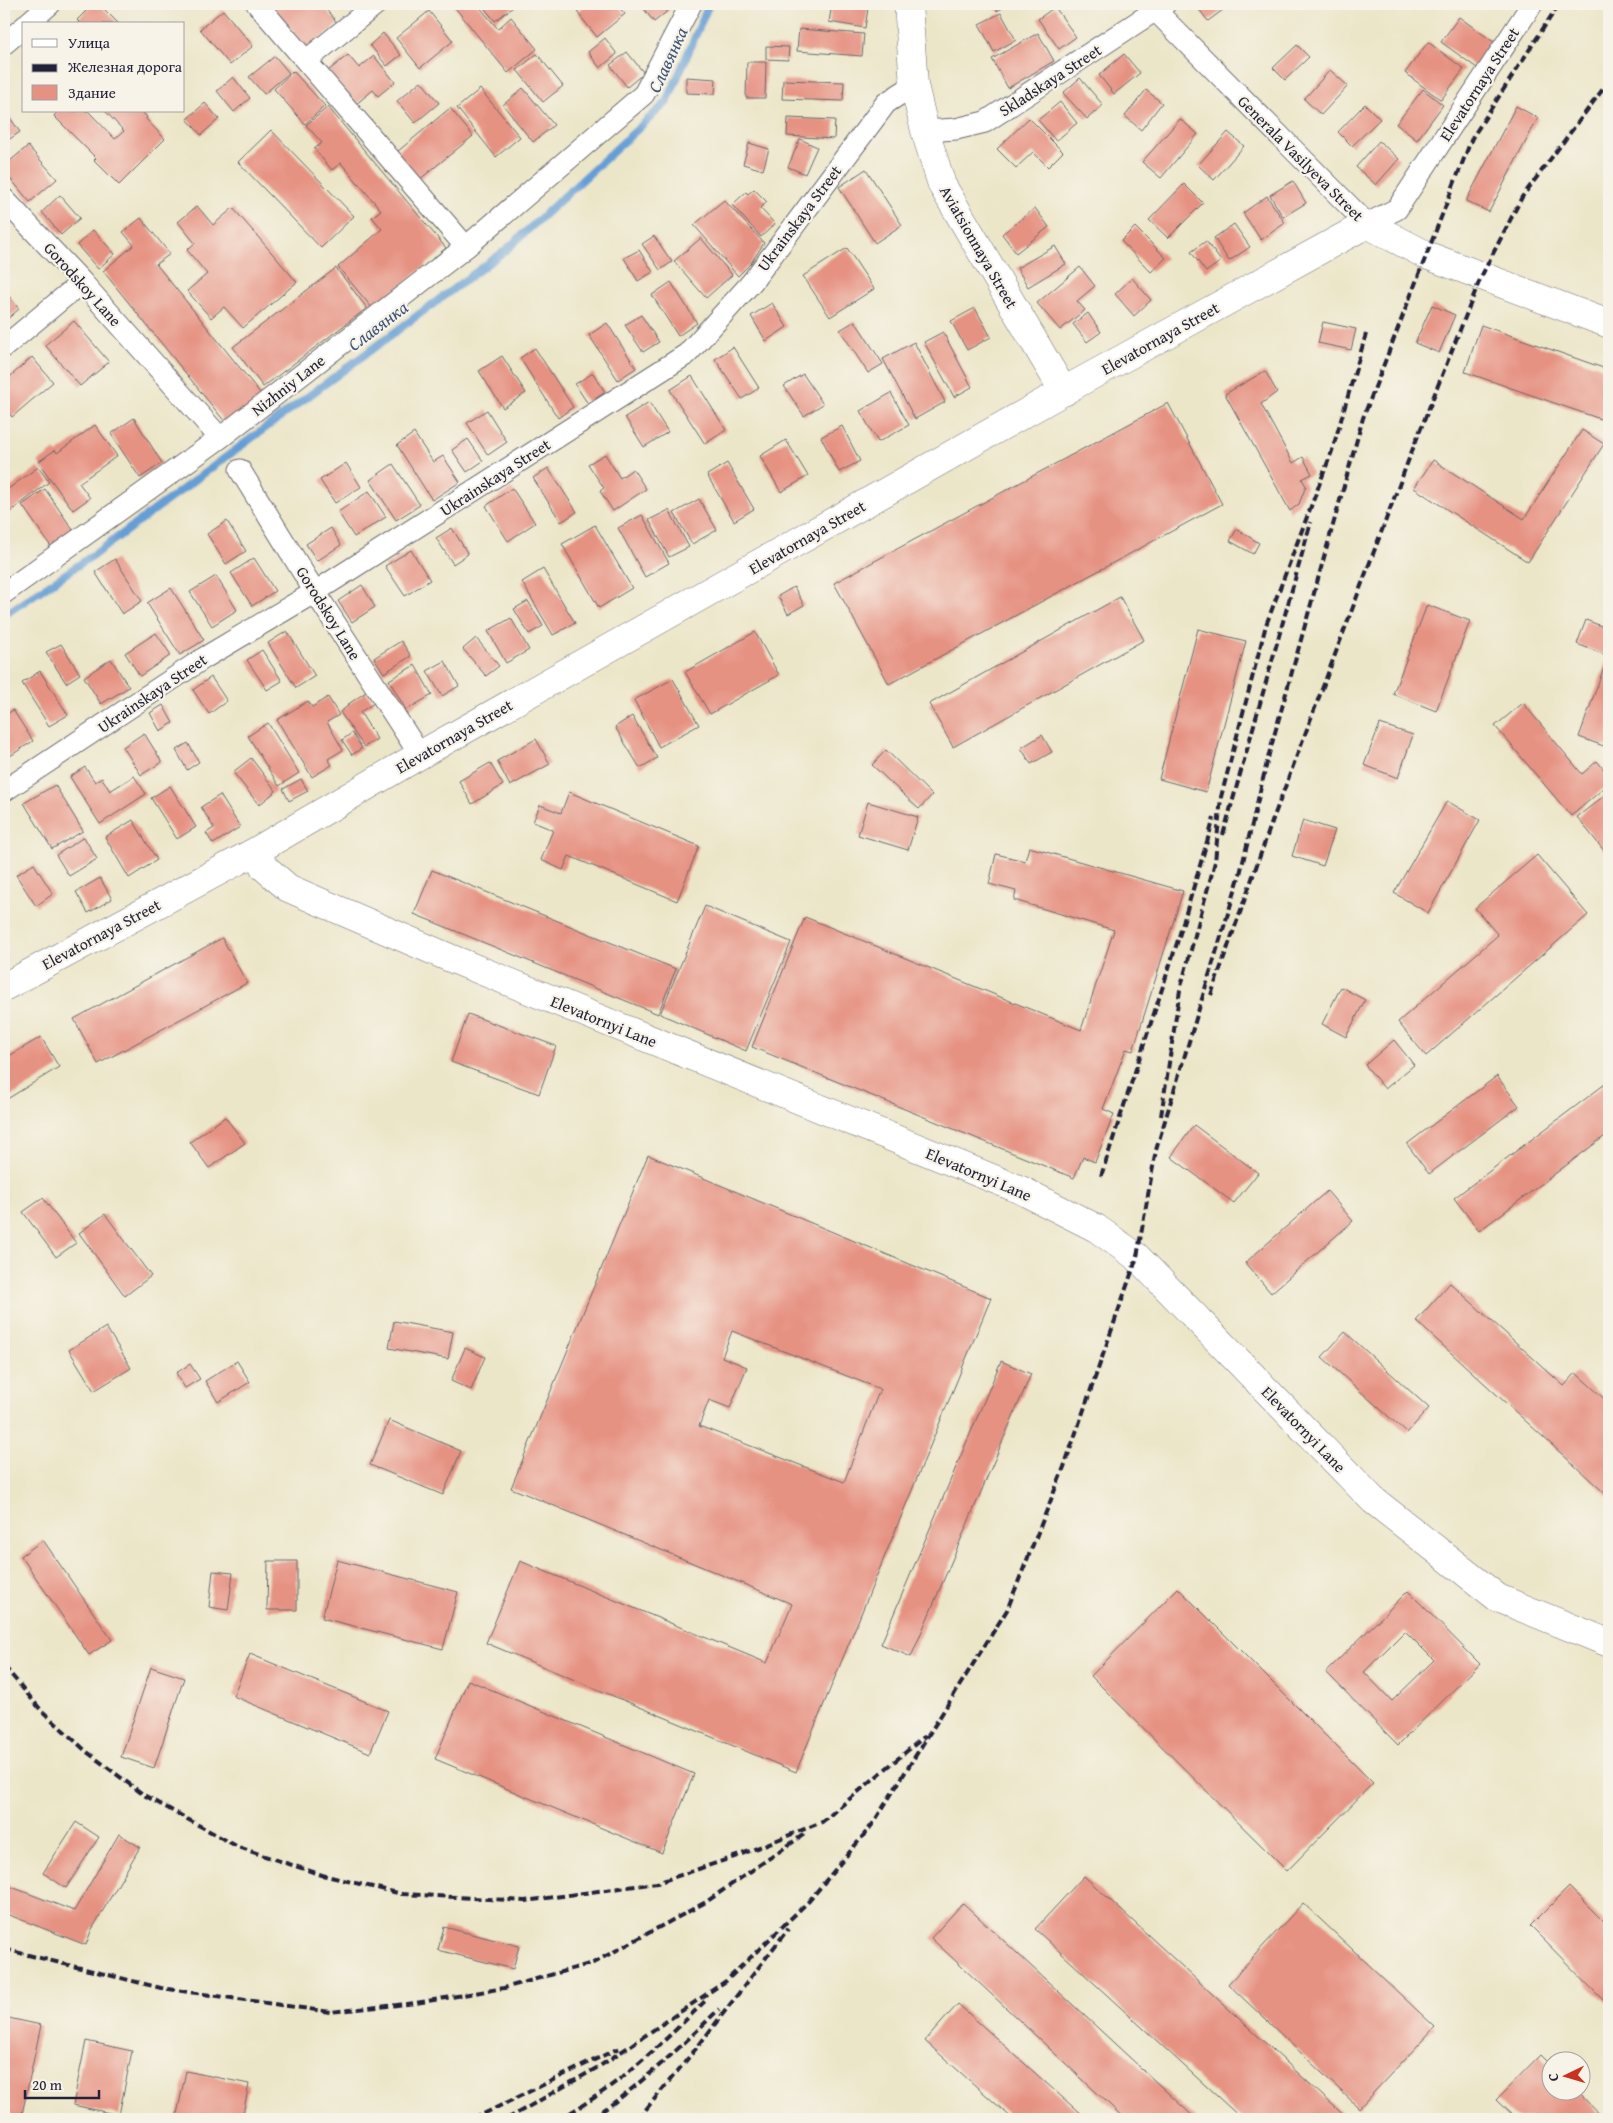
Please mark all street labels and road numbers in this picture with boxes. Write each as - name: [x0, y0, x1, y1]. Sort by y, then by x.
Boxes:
- street label: Elevatornaya Street: [1433, 22, 1525, 146]
- street label: Skladskaya Street: [994, 38, 1106, 122]
- street label: Generala Vasilyeva Street: [1232, 89, 1370, 227]
- street label: Ukrainskaya Street: [751, 160, 847, 276]
- street label: Aviatsionnaya Street: [934, 181, 1024, 313]
- street label: Gorodskoy Lane: [39, 236, 127, 332]
- street label: Elevatornaya Street: [1097, 295, 1224, 380]
- street label: Nizhniy Lane: [246, 349, 330, 421]
- street label: Ukrainskaya Street: [435, 432, 555, 522]
- street label: Elevatornaya Street: [744, 494, 870, 580]
- street label: Gorodskoy Lane: [291, 562, 367, 664]
- street label: Ukrainskaya Street: [92, 647, 212, 739]
- street label: Elevatornaya Street: [391, 693, 517, 779]
- street label: Elevatornaya Street: [37, 892, 165, 975]
- street label: Elevatornyi Lane: [547, 989, 661, 1053]
- street label: Elevatornyi Lane: [923, 1141, 1035, 1207]
- street label: Elevatornyi Lane: [1256, 1380, 1352, 1478]

